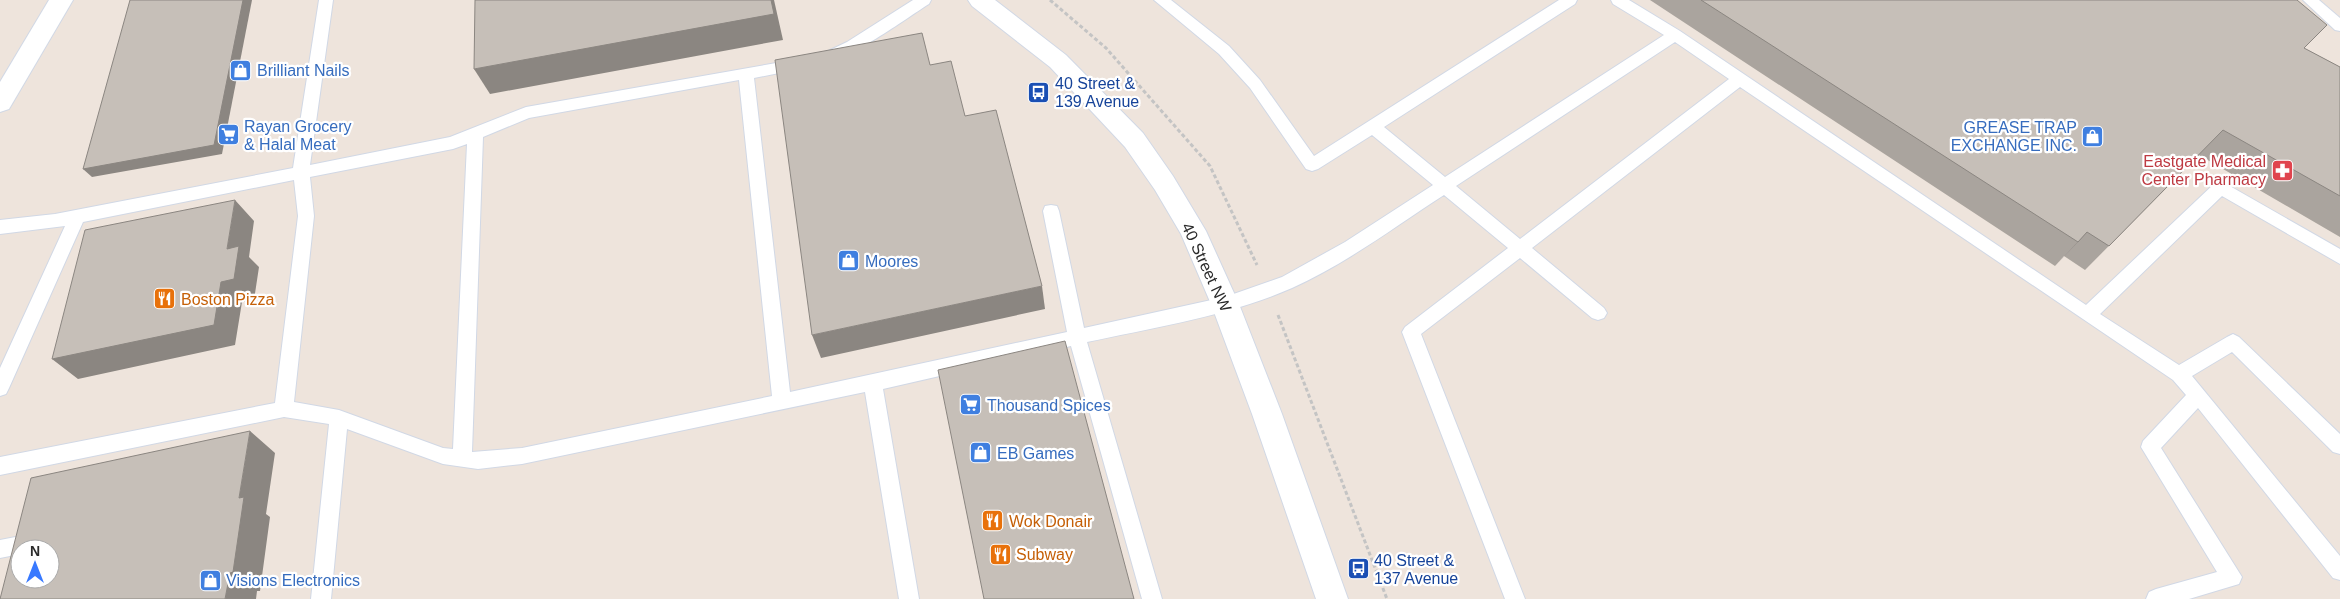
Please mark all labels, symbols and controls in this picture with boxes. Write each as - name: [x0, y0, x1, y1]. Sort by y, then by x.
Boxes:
- shop icon: Brilliant Nails: [229, 58, 253, 82]
- place label: Brilliant Nails: [257, 62, 349, 79]
- place label: 40 Street & 139 Avenue: [1055, 75, 1139, 110]
- bus stop icon: 40 Street & 139 Avenue: [1027, 80, 1051, 104]
- place label: Rayan Grocery & Halal Meat: [244, 118, 352, 153]
- place label: GREASE TRAP EXCHANGE INC.: [1951, 119, 2077, 154]
- supermarket icon: Rayan Grocery & Halal Meat: [216, 123, 240, 147]
- shop icon: GREASE TRAP EXCHANGE INC.: [2081, 124, 2105, 148]
- place label: Eastgate Medical Center Pharmacy: [2142, 153, 2266, 188]
- pharmacy icon: Eastgate Medical Center Pharmacy: [2270, 158, 2294, 182]
- street label: 40 Street NW: [1179, 220, 1235, 315]
- shop icon: Moores: [837, 249, 861, 273]
- place label: Moores: [865, 253, 918, 270]
- restaurant icon: Boston Pizza: [153, 287, 177, 311]
- place label: Boston Pizza: [181, 291, 274, 308]
- supermarket icon: Thousand Spices: [959, 393, 983, 417]
- place label: Thousand Spices: [987, 397, 1111, 414]
- shop icon: EB Games: [969, 441, 993, 465]
- place label: EB Games: [997, 445, 1074, 462]
- restaurant icon: Wok Donair: [981, 509, 1005, 533]
- place label: Wok Donair: [1009, 513, 1093, 530]
- north arrow: [10, 539, 60, 589]
- restaurant icon: Subway: [988, 542, 1012, 566]
- text: N: [30, 543, 40, 559]
- place label: Subway: [1016, 546, 1073, 563]
- place label: 40 Street & 137 Avenue: [1374, 552, 1458, 587]
- bus stop icon: 40 Street & 137 Avenue: [1346, 557, 1370, 581]
- shop icon: Visions Electronics: [198, 568, 222, 592]
- place label: Visions Electronics: [226, 572, 360, 589]

